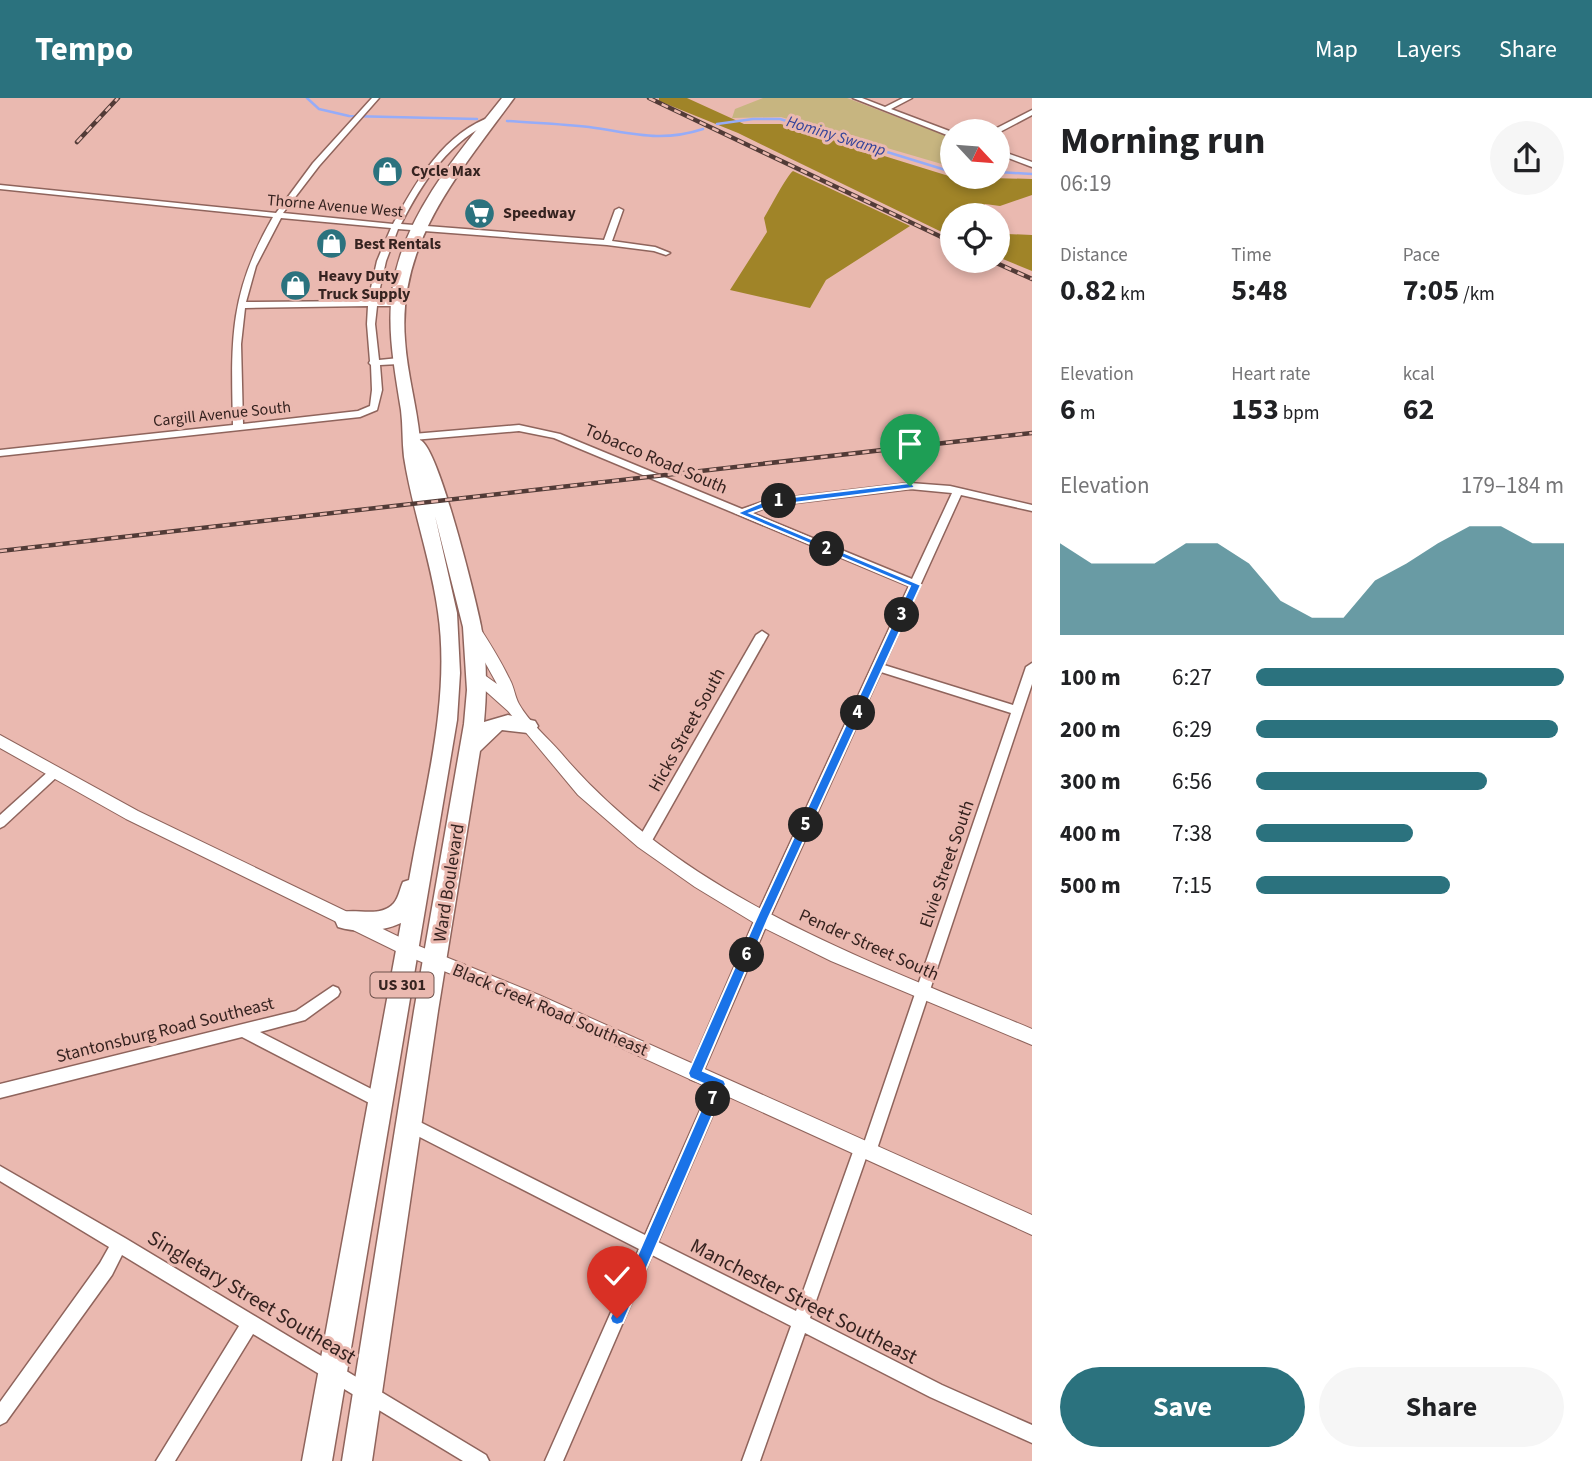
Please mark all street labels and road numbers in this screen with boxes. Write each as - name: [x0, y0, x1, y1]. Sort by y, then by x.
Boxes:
- street label: Thorne Avenue West: [266, 189, 404, 223]
- street label: Cargill Avenue South: [152, 396, 292, 432]
- street label: Tobacco Road South: [581, 418, 731, 500]
- street label: Hicks Street South: [643, 664, 731, 796]
- street label: Elvie Street South: [914, 797, 980, 931]
- street label: Ward Boulevard: [427, 822, 471, 944]
- street label: Pender Street South: [795, 903, 943, 987]
- street label: Black Creek Road Southeast: [448, 957, 652, 1063]
- road number: US 301: [370, 972, 434, 998]
- street label: Stantonsburg Road Southeast: [54, 991, 276, 1069]
- street label: Singletary Street Southeast: [142, 1223, 362, 1371]
- street label: Manchester Street Southeast: [685, 1231, 923, 1371]

